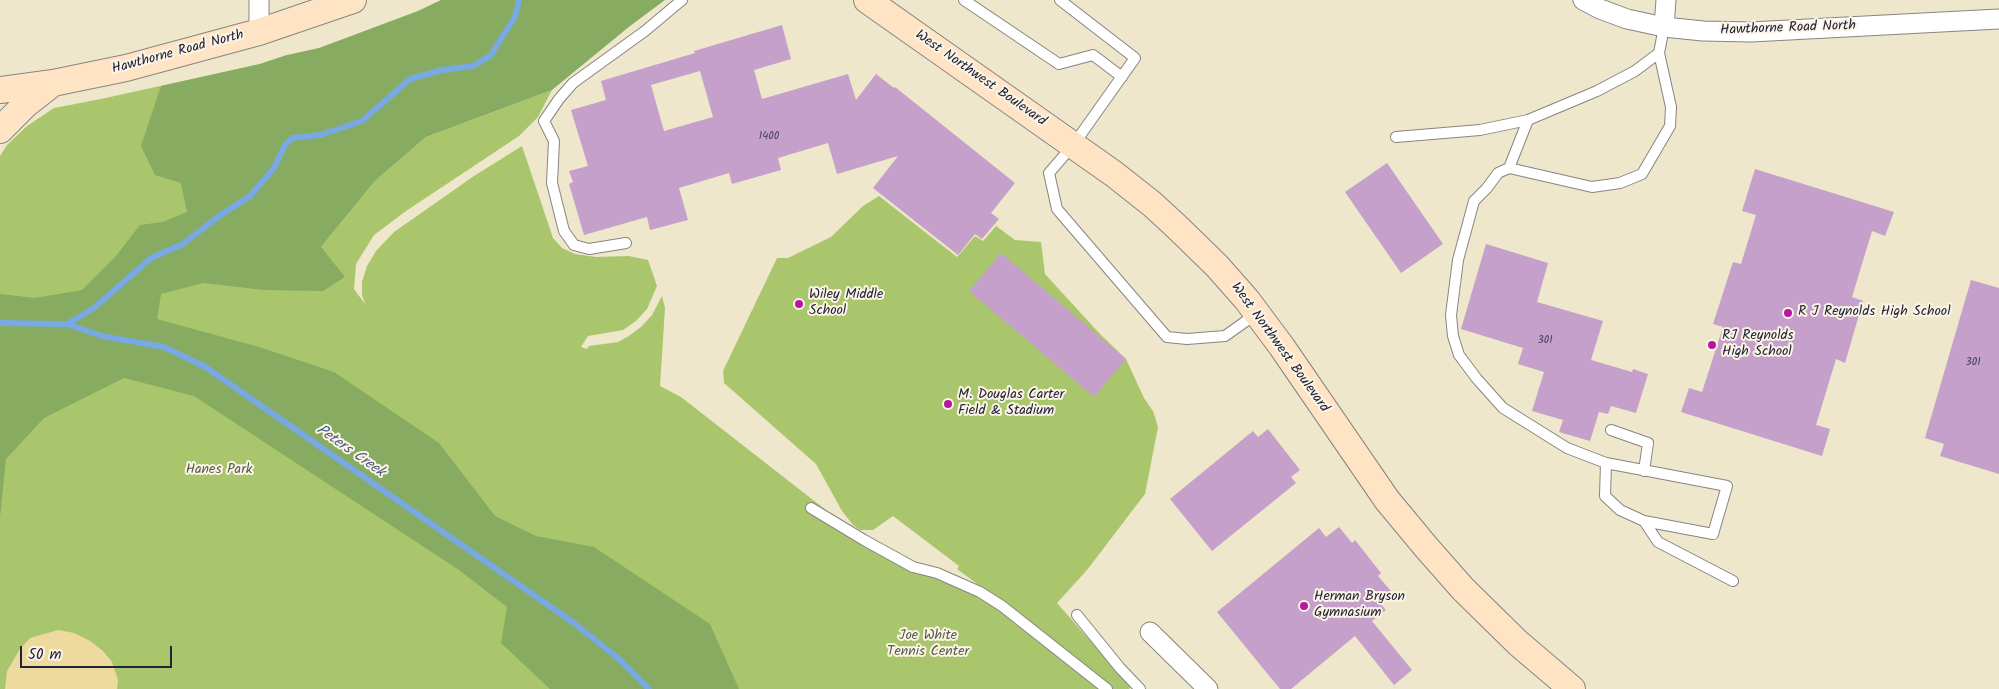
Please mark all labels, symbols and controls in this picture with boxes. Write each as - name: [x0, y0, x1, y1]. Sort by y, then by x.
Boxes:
- street label: Hawthorne Road North: [1720, 18, 1856, 40]
- street label: Hawthorne Road North: [110, 27, 246, 79]
- street label: West Northwest Boulevard: [911, 27, 1049, 131]
- house number: 1400: [759, 130, 779, 144]
- street label: West Northwest Boulevard: [1226, 280, 1332, 416]
- place label: Wiley Middle School: [809, 288, 883, 321]
- marker: Wiley Middle School: [793, 298, 805, 310]
- place label: R J Reynolds High School: [1798, 305, 1951, 321]
- marker: R J Reynolds High School: [1782, 307, 1794, 319]
- place label: RJ Reynolds High School: [1722, 329, 1794, 362]
- house number: 301: [1537, 334, 1553, 348]
- marker: RJ Reynolds High School: [1706, 339, 1718, 351]
- house number: 301: [1965, 356, 1981, 370]
- place label: M. Douglas Carter Field & Stadium: [958, 388, 1064, 421]
- marker: M. Douglas Carter Field & Stadium: [942, 398, 954, 410]
- water label: Peters Creek: [312, 422, 388, 482]
- park label: Hanes Park: [186, 463, 252, 479]
- place label: Herman Bryson Gymnasium: [1314, 590, 1405, 622]
- marker: Herman Bryson Gymnasium: [1298, 600, 1310, 612]
- park label: Joe White Tennis Center: [887, 629, 969, 662]
- scale bar: [22, 636, 175, 668]
- text: 50 m: [28, 643, 62, 667]

